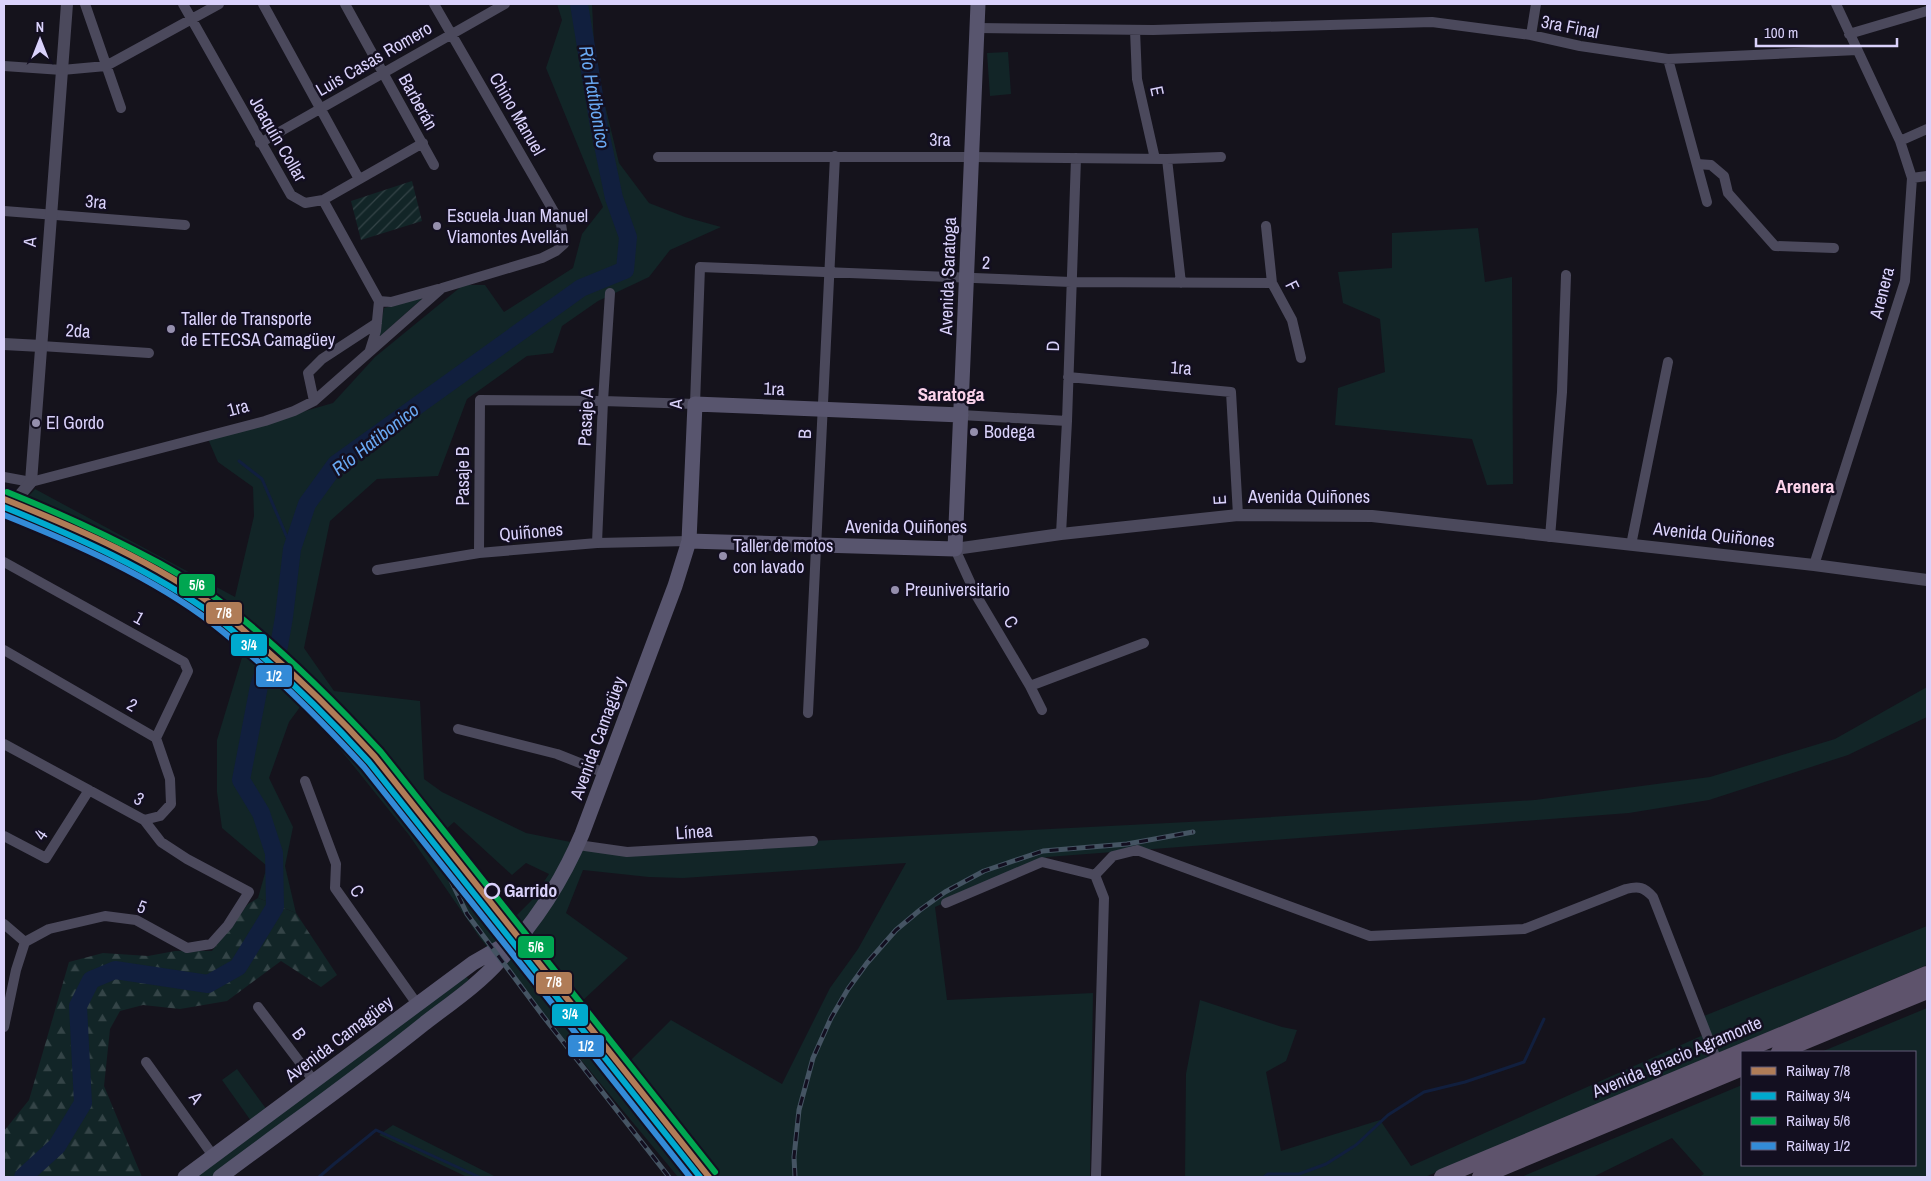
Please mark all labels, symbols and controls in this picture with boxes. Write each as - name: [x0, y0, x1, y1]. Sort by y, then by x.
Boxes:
- street label: 3ra Final: [1539, 9, 1601, 44]
- north arrow: [15, 15, 65, 65]
- street label: Luis Casas Romero: [311, 15, 436, 102]
- scale bar: [1756, 15, 1897, 47]
- text: N: [36, 18, 44, 36]
- text: 100 m: [1764, 22, 1798, 43]
- water label: Río Hatibonico: [573, 44, 617, 151]
- street label: Chino Manuel: [484, 68, 551, 160]
- street label: Barberán: [393, 69, 444, 134]
- street label: E: [1144, 83, 1171, 98]
- street label: Joaquín Collar: [244, 91, 313, 186]
- street label: 3ra: [929, 127, 951, 152]
- street label: 3ra: [84, 188, 108, 215]
- place label: Escuela Juan Manuel Viamontes Avellán: [447, 203, 588, 249]
- street label: Avenida Saratoga: [933, 217, 962, 336]
- marker: Escuela Juan Manuel Viamontes Avellán: [431, 220, 443, 232]
- street label: A: [17, 236, 42, 249]
- street label: 2: [981, 250, 991, 275]
- street label: Arenera: [1863, 264, 1900, 322]
- street label: F: [1279, 276, 1306, 295]
- place label: Taller de Transporte de ETECSA Camagüey: [181, 306, 336, 352]
- street label: 2da: [65, 317, 91, 344]
- marker: Taller de Transporte de ETECSA Camagüey: [165, 323, 177, 335]
- street label: D: [1040, 340, 1065, 352]
- street label: 1ra: [1170, 354, 1193, 381]
- street label: 1ra: [763, 376, 785, 401]
- district label: Saratoga: [918, 381, 985, 407]
- street label: Pasaje A: [571, 387, 600, 447]
- street label: 1ra: [224, 393, 251, 422]
- water label: Río Hatibonico: [326, 397, 424, 481]
- street label: A: [663, 399, 688, 410]
- place label: El Gordo: [46, 410, 104, 435]
- marker: El Gordo: [30, 417, 42, 429]
- place label: Bodega: [984, 419, 1035, 444]
- marker: Bodega: [968, 426, 980, 438]
- street label: B: [792, 428, 817, 440]
- street label: Pasaje B: [450, 446, 475, 506]
- district label: Arenera: [1776, 473, 1835, 499]
- street label: Avenida Quiñones: [1247, 484, 1370, 509]
- street label: E: [1207, 494, 1232, 506]
- street label: Avenida Quiñones: [844, 514, 967, 539]
- street label: Quiñones: [498, 516, 564, 547]
- street label: Avenida Quiñones: [1651, 516, 1776, 553]
- place label: Taller de motos con lavado: [733, 533, 833, 579]
- marker: Taller de motos con lavado: [717, 550, 729, 562]
- line badge: 5/6: [178, 573, 216, 597]
- text: 5/6: [189, 576, 205, 594]
- place label: Preuniversitario: [905, 577, 1010, 602]
- marker: Preuniversitario: [889, 584, 901, 596]
- line badge: 7/8: [205, 601, 243, 625]
- text: 7/8: [216, 604, 232, 622]
- street label: 1: [130, 605, 150, 631]
- street label: C: [998, 611, 1025, 633]
- line badge: 3/4: [230, 633, 268, 657]
- text: 3/4: [241, 636, 258, 654]
- line badge: 1/2: [255, 664, 293, 688]
- text: 1/2: [266, 667, 282, 685]
- street label: Avenida Camagüey: [563, 672, 632, 804]
- street label: 2: [122, 692, 142, 717]
- street label: 3: [130, 786, 149, 811]
- street label: Línea: [675, 818, 713, 845]
- street label: 4: [28, 824, 53, 845]
- place label: Garrido: [504, 878, 557, 903]
- street label: C: [344, 879, 371, 902]
- marker: Garrido: [484, 883, 500, 899]
- street label: 5: [134, 893, 150, 920]
- line badge: 5/6: [517, 935, 555, 959]
- text: 5/6: [528, 938, 544, 956]
- line badge: 7/8: [535, 971, 573, 995]
- text: 7/8: [546, 973, 562, 991]
- street label: Avenida Camagüey: [279, 989, 398, 1088]
- line badge: 3/4: [551, 1003, 589, 1027]
- text: 3/4: [562, 1005, 579, 1023]
- street label: Avenida Ignacio Agramonte: [1587, 1009, 1765, 1104]
- street label: B: [286, 1022, 312, 1045]
- line badge: 1/2: [567, 1034, 605, 1058]
- text: 1/2: [578, 1037, 594, 1055]
- legend: [1741, 1051, 1916, 1166]
- text: Railway 7/8: [1786, 1060, 1850, 1081]
- text: Railway 3/4: [1786, 1085, 1850, 1106]
- street label: A: [183, 1086, 209, 1109]
- text: Railway 5/6: [1786, 1110, 1850, 1131]
- text: Railway 1/2: [1786, 1135, 1850, 1156]

